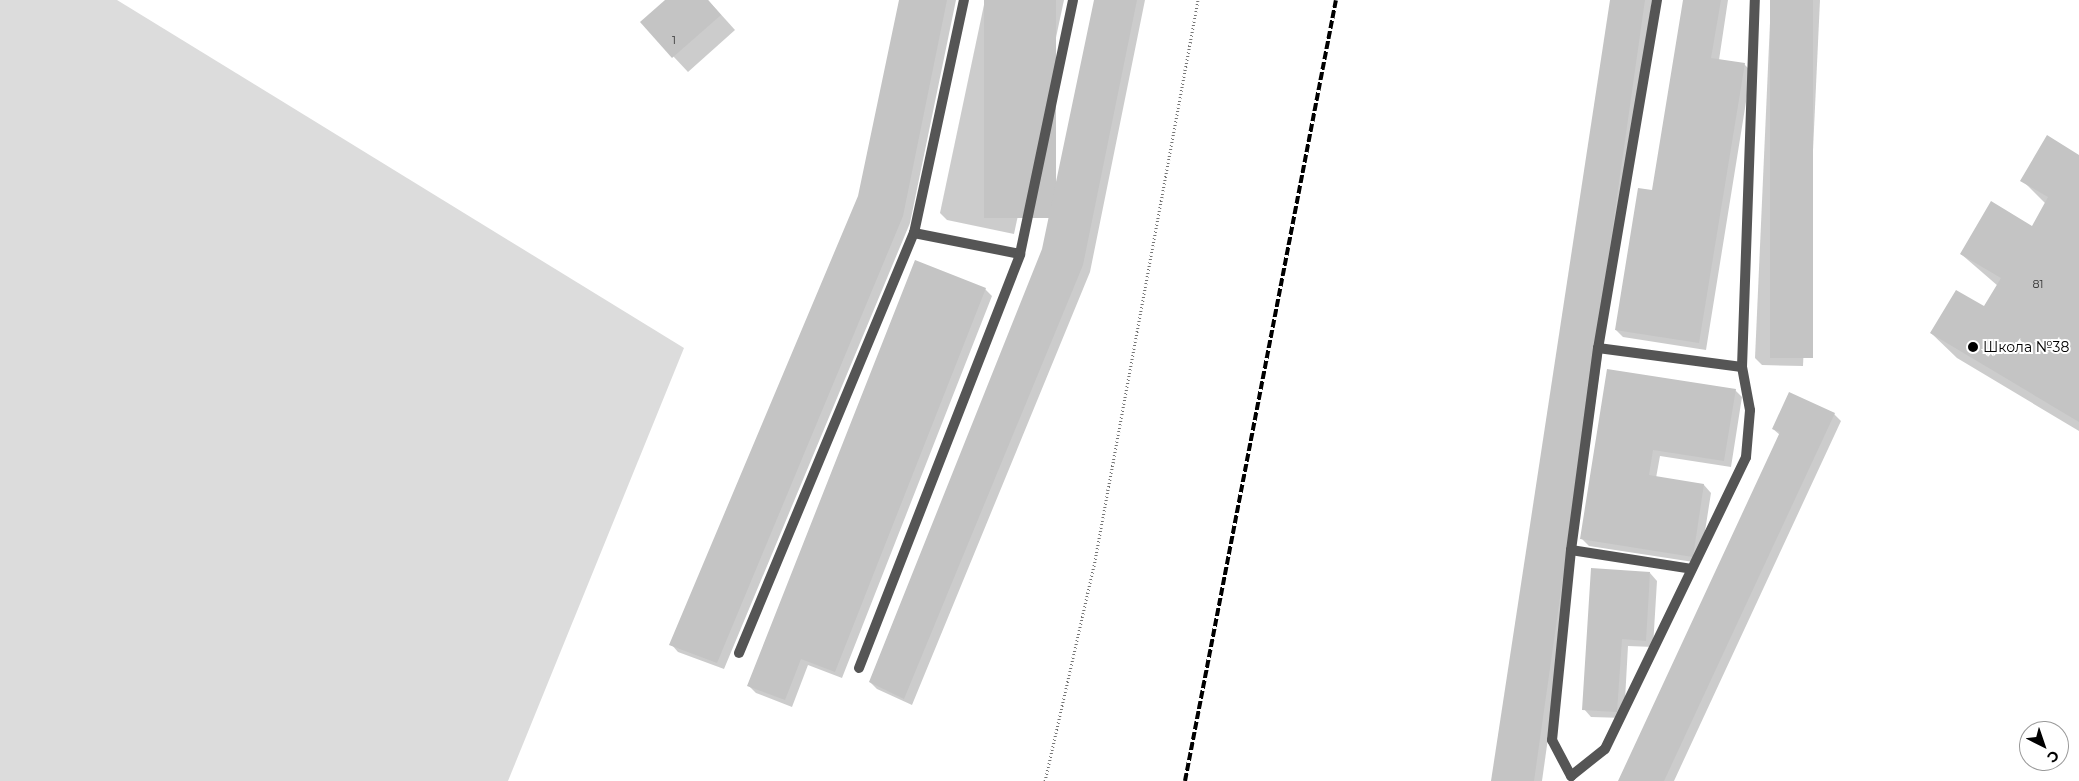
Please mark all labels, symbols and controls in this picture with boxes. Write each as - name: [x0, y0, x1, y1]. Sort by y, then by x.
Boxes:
- house number: 1: [672, 33, 676, 47]
- house number: 81: [2033, 277, 2043, 291]
- place label: Школа №38: [1983, 339, 2069, 355]
- marker: Школа №38: [1967, 341, 1979, 353]
- north arrow: [2019, 721, 2069, 771]
- text: С: [2043, 746, 2063, 767]

